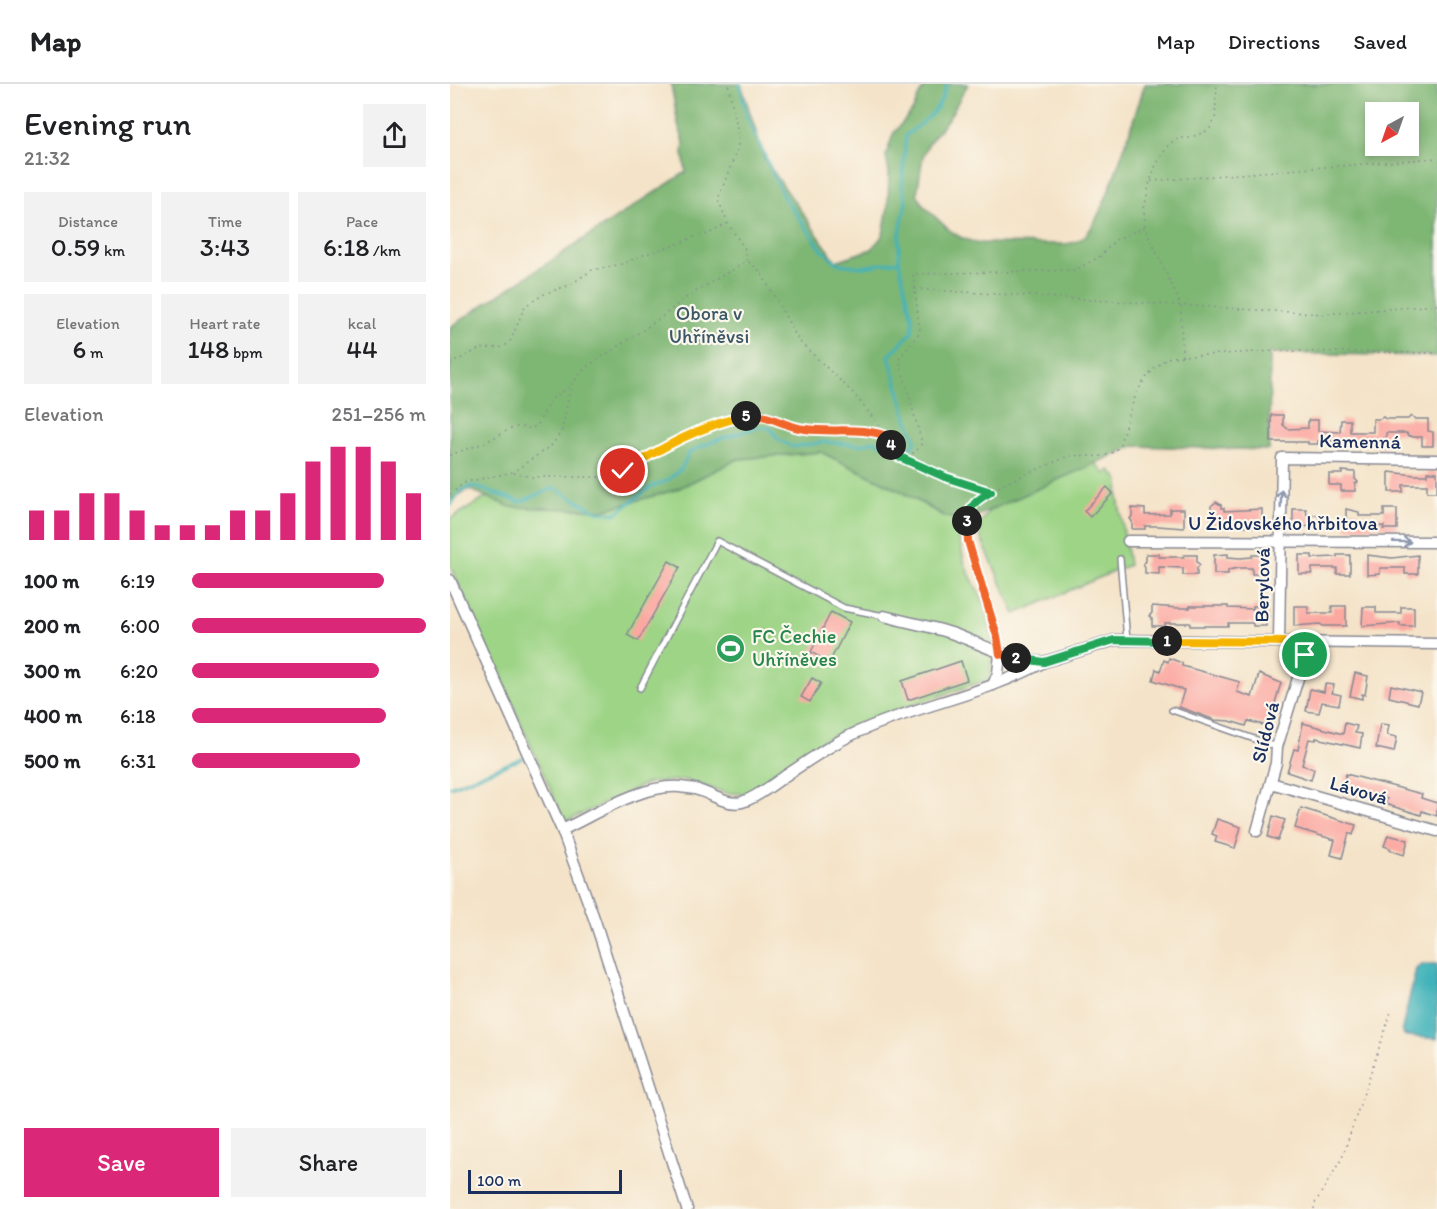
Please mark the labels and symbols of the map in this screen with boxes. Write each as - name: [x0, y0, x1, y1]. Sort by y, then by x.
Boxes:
- north arrow: [1365, 102, 1419, 156]
- park label: Obora v Uhříněvsi: [669, 301, 749, 348]
- pin: 5: [731, 401, 761, 431]
- street label: Kamenná: [1319, 428, 1402, 454]
- pin: 4: [876, 430, 906, 460]
- pin: [597, 445, 648, 496]
- one-way arrow: [1276, 490, 1287, 510]
- pin: 3: [952, 506, 982, 536]
- street label: U Židovského hřbitova: [1188, 511, 1379, 535]
- one-way arrow: [1391, 536, 1411, 548]
- street label: Berylová: [1249, 547, 1275, 623]
- place label: FC Čechie Uhříněves: [752, 624, 837, 671]
- pin: 1: [1152, 626, 1182, 656]
- pin: [1279, 629, 1330, 680]
- sports icon: FC Čechie Uhříněves: [715, 632, 747, 664]
- pin: 2: [1001, 643, 1031, 673]
- street label: Slídová: [1246, 698, 1284, 765]
- street label: Lávová: [1327, 770, 1391, 810]
- scale bar: [468, 1167, 622, 1194]

